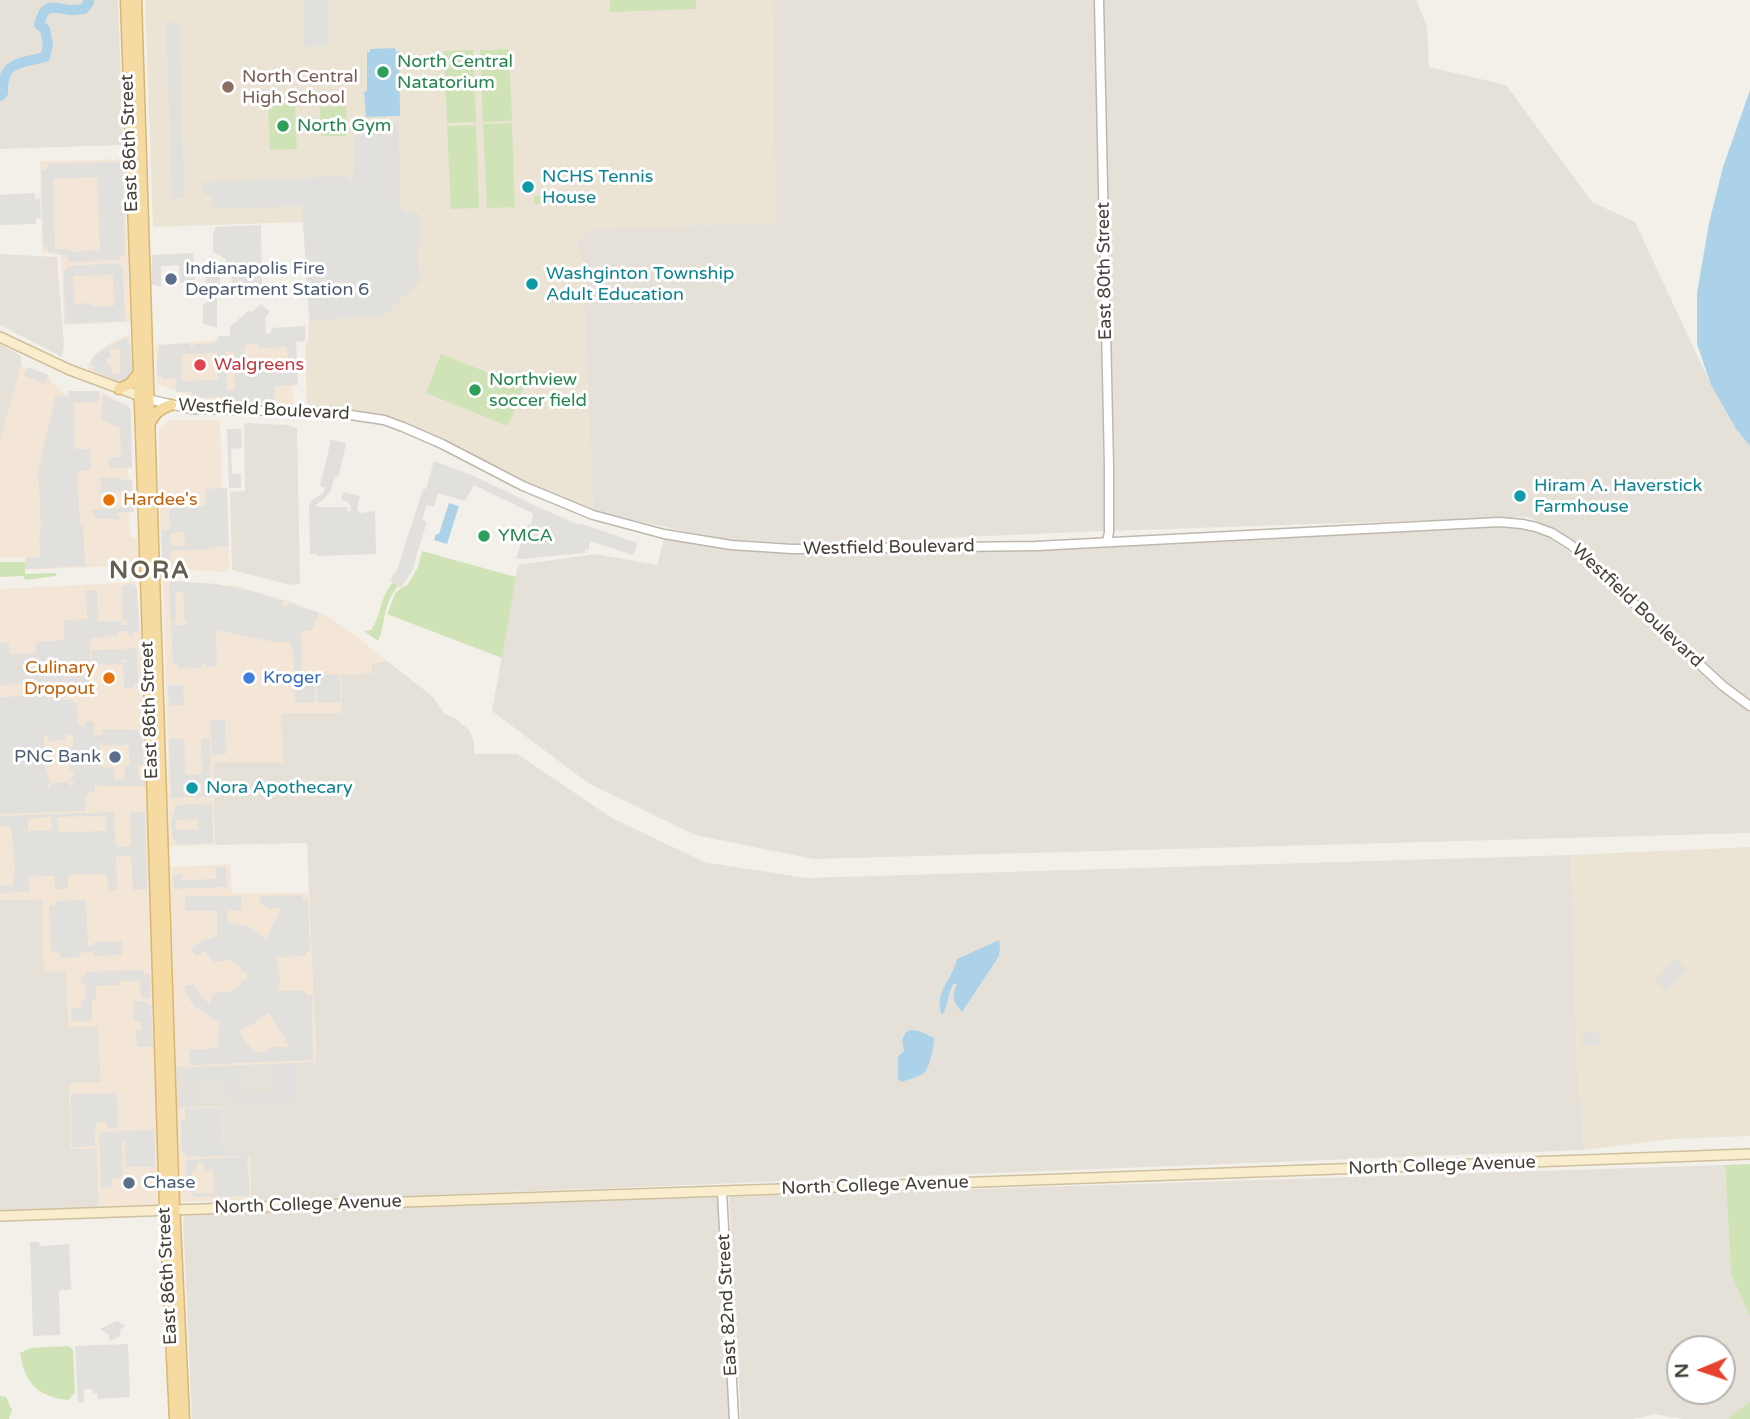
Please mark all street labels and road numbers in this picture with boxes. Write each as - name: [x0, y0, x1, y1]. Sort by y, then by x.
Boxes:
- street label: East 86th Street: [117, 74, 143, 212]
- street label: East 80th Street: [1093, 202, 1117, 340]
- street label: Westfield Boulevard: [178, 395, 350, 425]
- street label: Westfield Boulevard: [803, 536, 975, 560]
- street label: Westfield Boulevard: [1567, 540, 1707, 672]
- street label: East 86th Street: [137, 641, 163, 779]
- street label: North College Avenue: [1348, 1152, 1536, 1180]
- street label: North College Avenue: [781, 1172, 969, 1200]
- street label: North College Avenue: [214, 1191, 402, 1219]
- street label: East 86th Street: [154, 1206, 182, 1346]
- street label: East 82nd Street: [713, 1233, 743, 1377]

